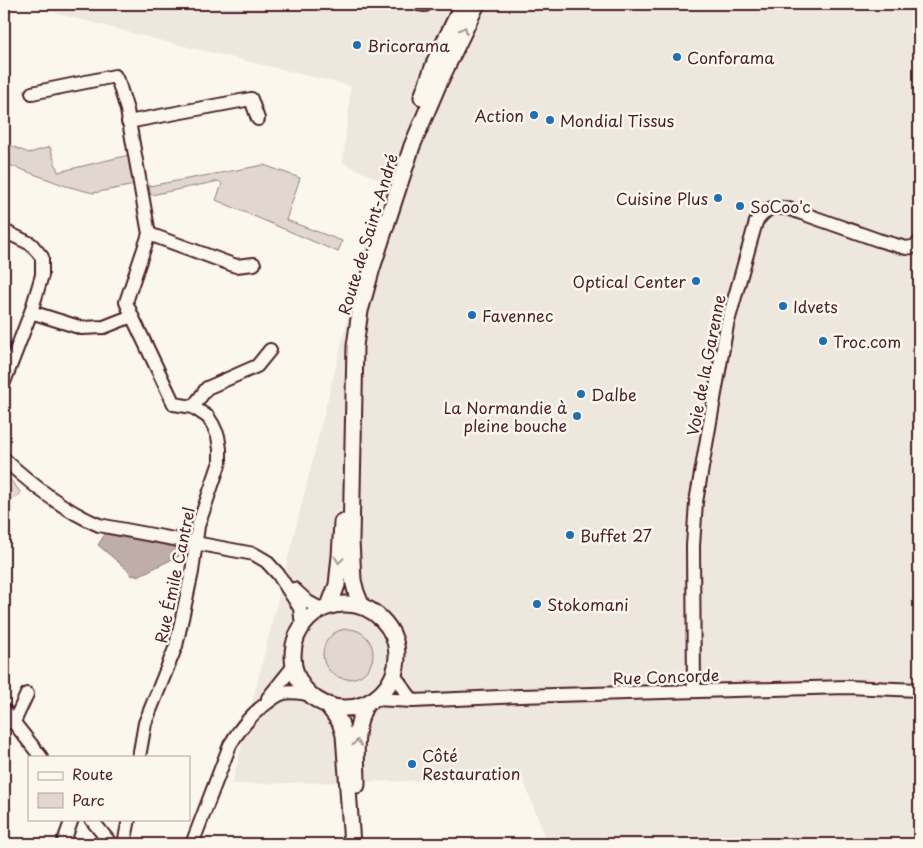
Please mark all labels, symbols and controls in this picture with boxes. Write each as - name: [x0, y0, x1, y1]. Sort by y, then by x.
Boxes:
- one-way arrow: [458, 26, 469, 35]
- place label: Bricorama: [367, 33, 450, 57]
- marker: Bricorama: [351, 39, 363, 51]
- place label: Conforama: [687, 45, 774, 69]
- marker: Conforama: [671, 51, 683, 63]
- place label: Action: [475, 103, 524, 127]
- place label: Mondial Tissus: [560, 108, 674, 132]
- marker: Action: [528, 109, 540, 121]
- marker: Mondial Tissus: [544, 114, 556, 126]
- street label: Route de Saint-André: [331, 150, 403, 318]
- place label: Cuisine Plus: [616, 186, 708, 210]
- marker: Cuisine Plus: [712, 192, 724, 204]
- place label: SoCoo'c: [750, 194, 811, 218]
- marker: SoCoo'c: [734, 200, 746, 212]
- place label: Optical Center: [572, 269, 687, 293]
- marker: Optical Center: [690, 275, 702, 287]
- street label: Voie de la Garenne: [680, 292, 731, 438]
- place label: Idvets: [793, 294, 838, 318]
- marker: Idvets: [777, 300, 789, 312]
- place label: Favennec: [482, 303, 553, 327]
- marker: Favennec: [466, 309, 478, 321]
- place label: Troc.com: [833, 329, 901, 353]
- marker: Troc.com: [817, 335, 829, 347]
- place label: Dalbe: [591, 382, 637, 406]
- marker: Dalbe: [575, 388, 587, 400]
- place label: La Normandie à pleine bouche: [444, 395, 567, 437]
- marker: La Normandie à pleine bouche: [571, 410, 583, 422]
- street label: Rue Émile Cantrel: [148, 505, 200, 645]
- place label: Buffet 27: [580, 523, 652, 547]
- marker: Buffet 27: [564, 529, 576, 541]
- one-way arrow: [334, 557, 345, 565]
- place label: Stokomani: [547, 592, 629, 616]
- marker: Stokomani: [531, 598, 543, 610]
- street label: Rue Concorde: [612, 662, 720, 690]
- one-way arrow: [352, 739, 362, 746]
- place label: Côté Restauration: [422, 743, 520, 785]
- legend: [28, 756, 190, 820]
- marker: Côté Restauration: [406, 758, 418, 770]
- text: Route: [72, 762, 113, 785]
- text: Parc: [72, 788, 105, 811]

